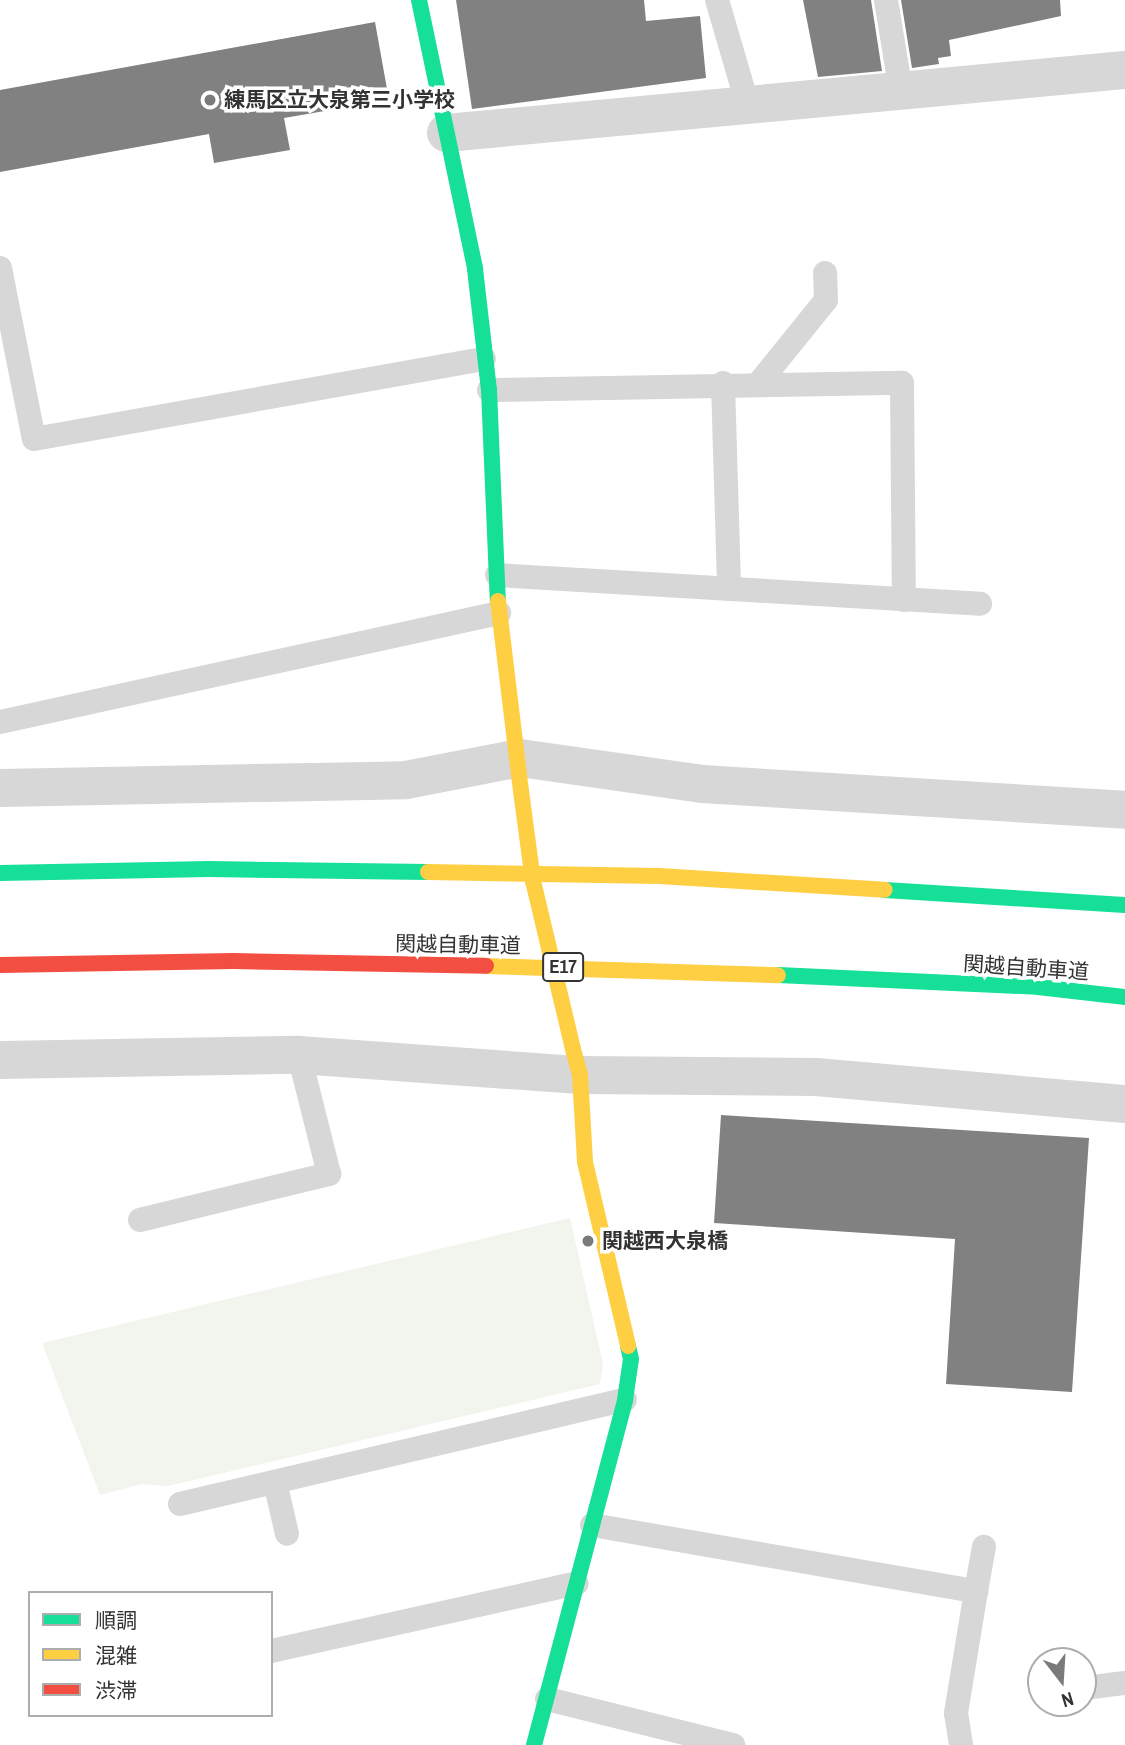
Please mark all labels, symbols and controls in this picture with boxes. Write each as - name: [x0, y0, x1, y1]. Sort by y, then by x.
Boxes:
- place label: 練馬区立大泉第三小学校: [224, 87, 455, 113]
- marker: 練馬区立大泉第三小学校: [202, 92, 218, 108]
- street label: 関越自動車道: [395, 931, 521, 959]
- road number: E17: [542, 951, 584, 982]
- street label: 関越自動車道: [962, 951, 1090, 985]
- place label: 関越西大泉橋: [602, 1228, 728, 1254]
- marker: 関越西大泉橋: [580, 1233, 596, 1249]
- legend: [28, 1591, 273, 1717]
- text: 順調: [95, 1606, 137, 1635]
- text: 混雑: [95, 1641, 137, 1670]
- north arrow: [1027, 1647, 1097, 1717]
- text: 渋滞: [95, 1676, 137, 1705]
- text: N: [1058, 1686, 1077, 1714]

